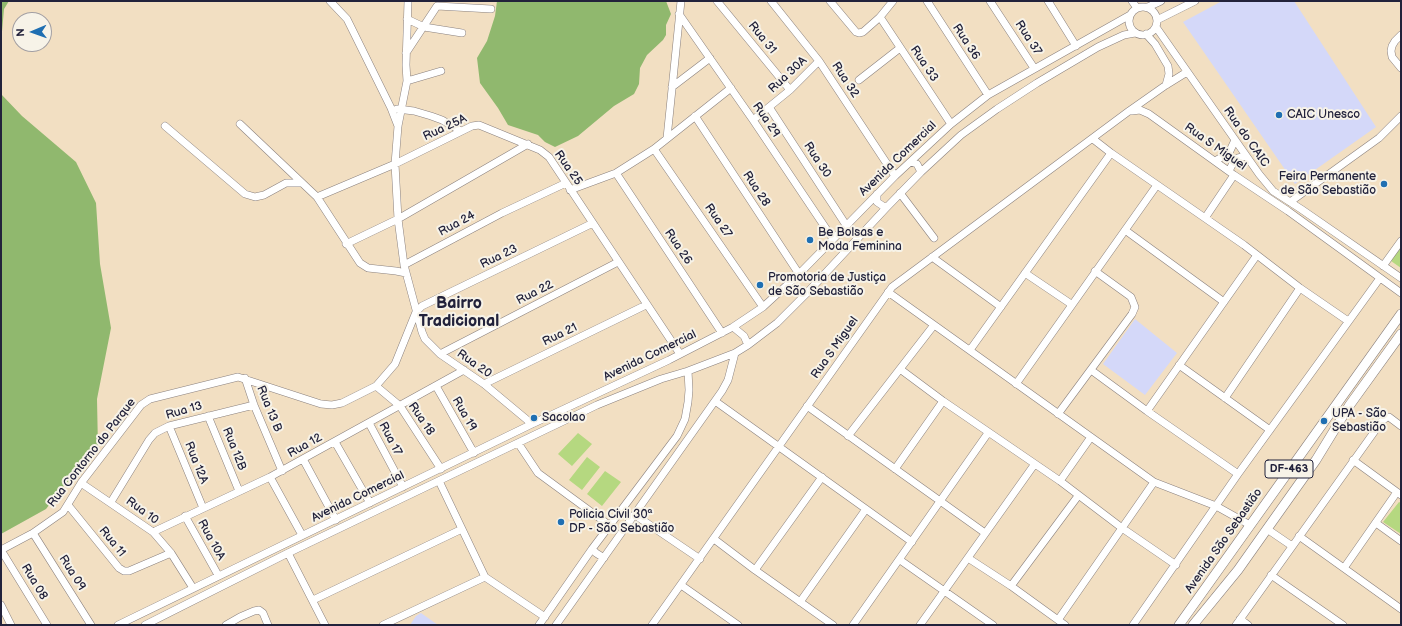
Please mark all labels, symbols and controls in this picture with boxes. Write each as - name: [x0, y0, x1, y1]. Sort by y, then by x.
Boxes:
- north arrow: [12, 12, 52, 52]
- street label: Rua 37: [1011, 18, 1045, 58]
- street label: Rua 31: [745, 19, 779, 57]
- street label: Rua 36: [949, 21, 983, 63]
- text: N: [14, 28, 27, 37]
- street label: Rua 33: [907, 43, 941, 85]
- street label: Rua 30A: [766, 54, 810, 96]
- street label: Rua 32: [828, 59, 862, 101]
- street label: Rua 29: [749, 100, 783, 140]
- street label: Rua do CAIC: [1220, 104, 1272, 170]
- place label: CAIC Unesco: [1287, 108, 1360, 122]
- marker: CAIC Unesco: [1274, 110, 1284, 120]
- street label: Rua 25A: [421, 112, 469, 144]
- street label: Avenida Comercial: [857, 119, 939, 199]
- street label: Rua S Miguel: [1181, 120, 1249, 174]
- street label: Rua 30: [800, 139, 834, 181]
- street label: Rua 25: [551, 148, 585, 188]
- street label: Rua 28: [739, 169, 773, 209]
- place label: Feira Permanente de São Sebastião: [1279, 170, 1376, 198]
- marker: Feira Permanente de São Sebastião: [1379, 179, 1389, 189]
- street label: Rua 27: [701, 201, 735, 241]
- street label: Rua 24: [436, 208, 478, 240]
- place label: Be Bolsas e Moda Feminina: [818, 226, 902, 254]
- street label: Rua 26: [661, 227, 695, 267]
- marker: Be Bolsas e Moda Feminina: [805, 235, 815, 245]
- street label: Rua 23: [478, 242, 520, 272]
- place label: Promotoria de Justiça de São Sebastião: [768, 271, 886, 299]
- street label: Rua 22: [514, 278, 556, 308]
- marker: Promotoria de Justiça de São Sebastião: [755, 280, 765, 290]
- district label: Bairro Tradicional: [419, 294, 499, 332]
- street label: Rua S Miguel: [808, 314, 862, 382]
- street label: Rua 21: [540, 320, 580, 350]
- street label: Avenida Comercial: [601, 327, 699, 385]
- street label: Rua 20: [454, 347, 494, 381]
- street label: Rua 13 B: [253, 384, 285, 434]
- street label: Rua 19: [449, 394, 479, 434]
- street label: Rua Contorno do Parque: [45, 396, 139, 510]
- street label: Rua 13: [164, 399, 204, 423]
- street label: Rua 18: [405, 400, 437, 438]
- place label: UPA - São Sebastião: [1332, 407, 1387, 435]
- place label: Sacolao: [542, 411, 585, 425]
- marker: Sacolao: [529, 413, 539, 423]
- marker: UPA - São Sebastião: [1319, 416, 1329, 426]
- street label: Rua 17: [375, 420, 405, 458]
- street label: Rua 12B: [219, 425, 249, 473]
- street label: Rua 12: [285, 431, 325, 461]
- street label: Rua 12A: [181, 440, 211, 486]
- road number: DF-463: [1265, 460, 1313, 478]
- street label: Avenida Comercial: [309, 468, 407, 526]
- street label: Avenida São Sebastião: [1182, 486, 1266, 596]
- street label: Rua 10: [123, 494, 161, 528]
- place label: Policia Civil 30ª DP - São Sebastião: [569, 508, 674, 536]
- street label: Rua 10A: [194, 517, 228, 563]
- marker: Policia Civil 30ª DP - São Sebastião: [556, 517, 566, 527]
- street label: Rua 11: [96, 524, 128, 560]
- street label: Rua 09: [55, 553, 89, 593]
- street label: Rua 08: [18, 561, 50, 603]

